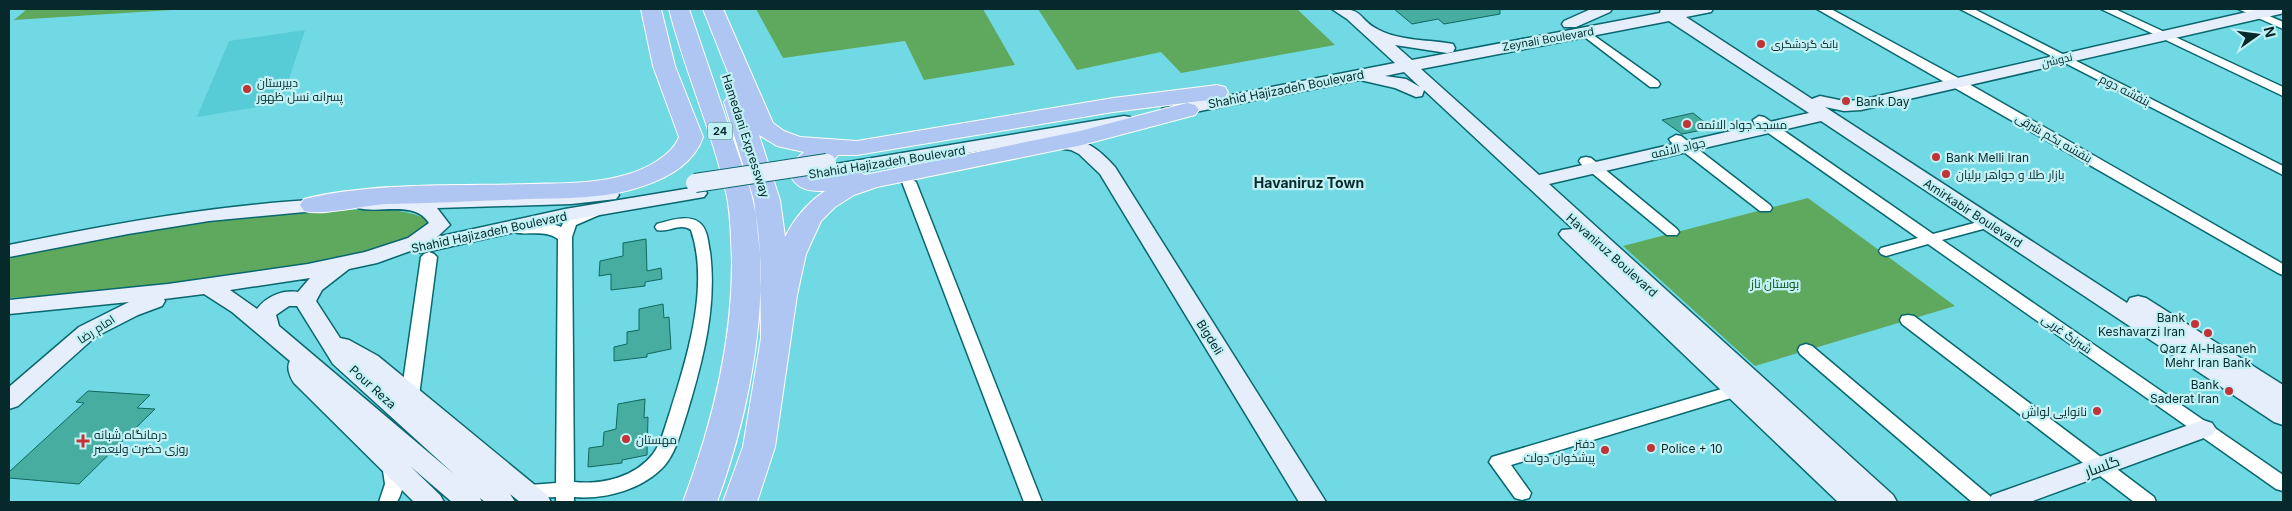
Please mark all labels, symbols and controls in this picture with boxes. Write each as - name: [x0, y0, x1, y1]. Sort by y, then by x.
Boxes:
- north arrow: [2232, 10, 2282, 60]
- street label: Zeynali Boulevard: [1501, 24, 1595, 54]
- text: N: [2261, 25, 2280, 39]
- place label: بانک گردشگری: [1771, 37, 1838, 51]
- marker: بانک گردشگری: [1755, 38, 1767, 50]
- street label: ندوشن: [2040, 50, 2074, 70]
- street label: Shahid Hajizadeh Boulevard: [1207, 66, 1365, 112]
- street label: بنفشه دوم: [2097, 71, 2153, 110]
- street label: Hamedani Expressway: [719, 72, 773, 200]
- place label: دبیرستان پسرانه نسل ظهور: [256, 75, 344, 106]
- marker: دبیرستان پسرانه نسل ظهور: [241, 83, 253, 95]
- place label: Bank Day: [1856, 94, 1910, 109]
- marker: Bank Day: [1840, 95, 1852, 107]
- street label: بنفشه یکم شرقی: [2012, 110, 2095, 167]
- place label: مسجد جواد الائمه: [1697, 117, 1787, 132]
- marker: مسجد جواد الائمه: [1681, 118, 1693, 130]
- road number: 24: [708, 122, 732, 140]
- street label: جواد الائمه: [1649, 134, 1707, 162]
- street label: Shahid Hajizadeh Boulevard: [807, 142, 967, 182]
- place label: Bank Melli Iran: [1946, 150, 2029, 165]
- marker: Bank Melli Iran: [1930, 151, 1942, 163]
- place label: بازار طلا و جواهر برلیان: [1956, 167, 2064, 182]
- marker: بازار طلا و جواهر برلیان: [1940, 168, 1952, 180]
- district label: Havaniruz Town: [1254, 174, 1364, 191]
- street label: Amirkabir Boulevard: [1921, 175, 2025, 251]
- street label: Shahid Hajizadeh Boulevard: [410, 208, 568, 256]
- street label: Havaniruz Boulevard: [1563, 210, 1661, 300]
- park label: بوستان ناز: [1750, 276, 1799, 291]
- place label: Bank Keshavarzi Iran: [2098, 310, 2185, 339]
- street label: امام رضا: [74, 311, 118, 348]
- street label: شبرنگ غربی: [2039, 311, 2095, 357]
- street label: Bigdeli: [1193, 317, 1227, 357]
- marker: Bank Keshavarzi Iran: [2189, 318, 2201, 330]
- marker: Qarz Al-Hasaneh Mehr Iran Bank: [2202, 327, 2214, 339]
- place label: Qarz Al-Hasaneh Mehr Iran Bank: [2159, 341, 2257, 370]
- street label: Pour Reza: [347, 362, 399, 412]
- place label: Bank Saderat Iran: [2150, 377, 2219, 406]
- marker: Bank Saderat Iran: [2223, 385, 2235, 397]
- place label: نانوایی لواش: [2022, 404, 2087, 419]
- marker: نانوایی لواش: [2091, 405, 2103, 417]
- place label: درمانگاه شبانه روزی حضرت ولیعصر: [93, 427, 188, 456]
- place label: مهستان: [636, 432, 677, 447]
- marker: مهستان: [620, 433, 632, 445]
- marker: درمانگاه شبانه روزی حضرت ولیعصر: [76, 434, 90, 448]
- place label: دفتر پیشخوان دولت: [1524, 436, 1596, 467]
- place label: Police + 10: [1661, 441, 1723, 456]
- marker: Police + 10: [1645, 442, 1657, 454]
- marker: دفتر پیشخوان دولت: [1599, 444, 1611, 456]
- street label: گلسار: [2081, 451, 2122, 481]

